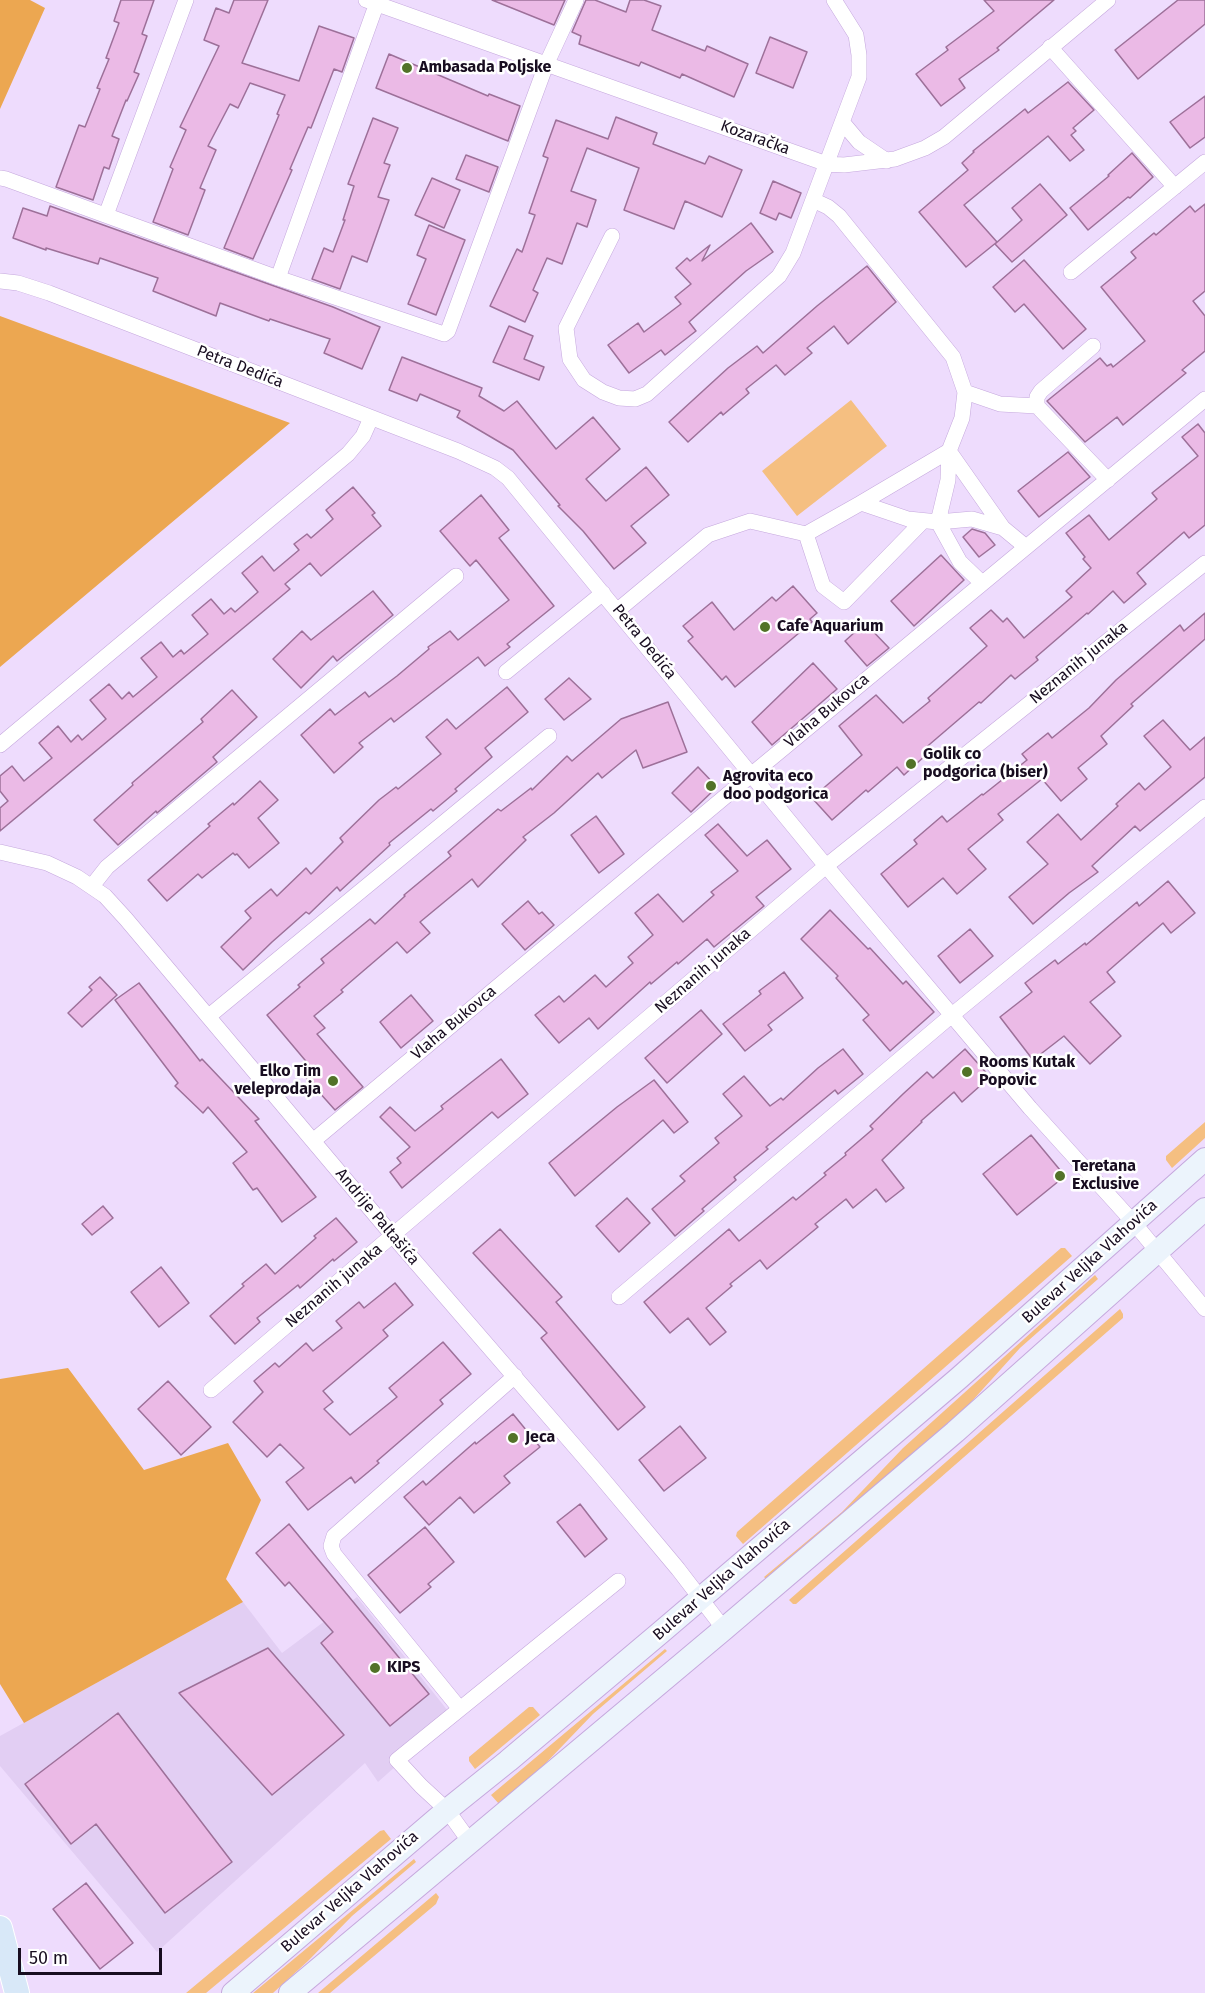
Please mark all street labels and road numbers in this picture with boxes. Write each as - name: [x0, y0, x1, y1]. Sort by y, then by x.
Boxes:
- street label: Kozaračka: [718, 117, 792, 159]
- street label: Petra Dedića: [194, 342, 286, 392]
- street label: Petra Dedića: [608, 601, 680, 683]
- street label: Neznanih junaka: [1026, 618, 1132, 708]
- street label: Vlaha Bukovca: [781, 670, 873, 752]
- street label: Neznanih junaka: [651, 924, 755, 1018]
- street label: Vlaha Bukovca: [408, 982, 500, 1064]
- street label: Andrije Paltašića: [331, 1165, 423, 1269]
- street label: Bulevar Veljka Vlahovića: [1018, 1196, 1162, 1328]
- street label: Neznanih junaka: [282, 1240, 386, 1332]
- street label: Bulevar Veljka Vlahovića: [649, 1515, 795, 1645]
- street label: Bulevar Veljka Vlahovića: [277, 1827, 423, 1957]

